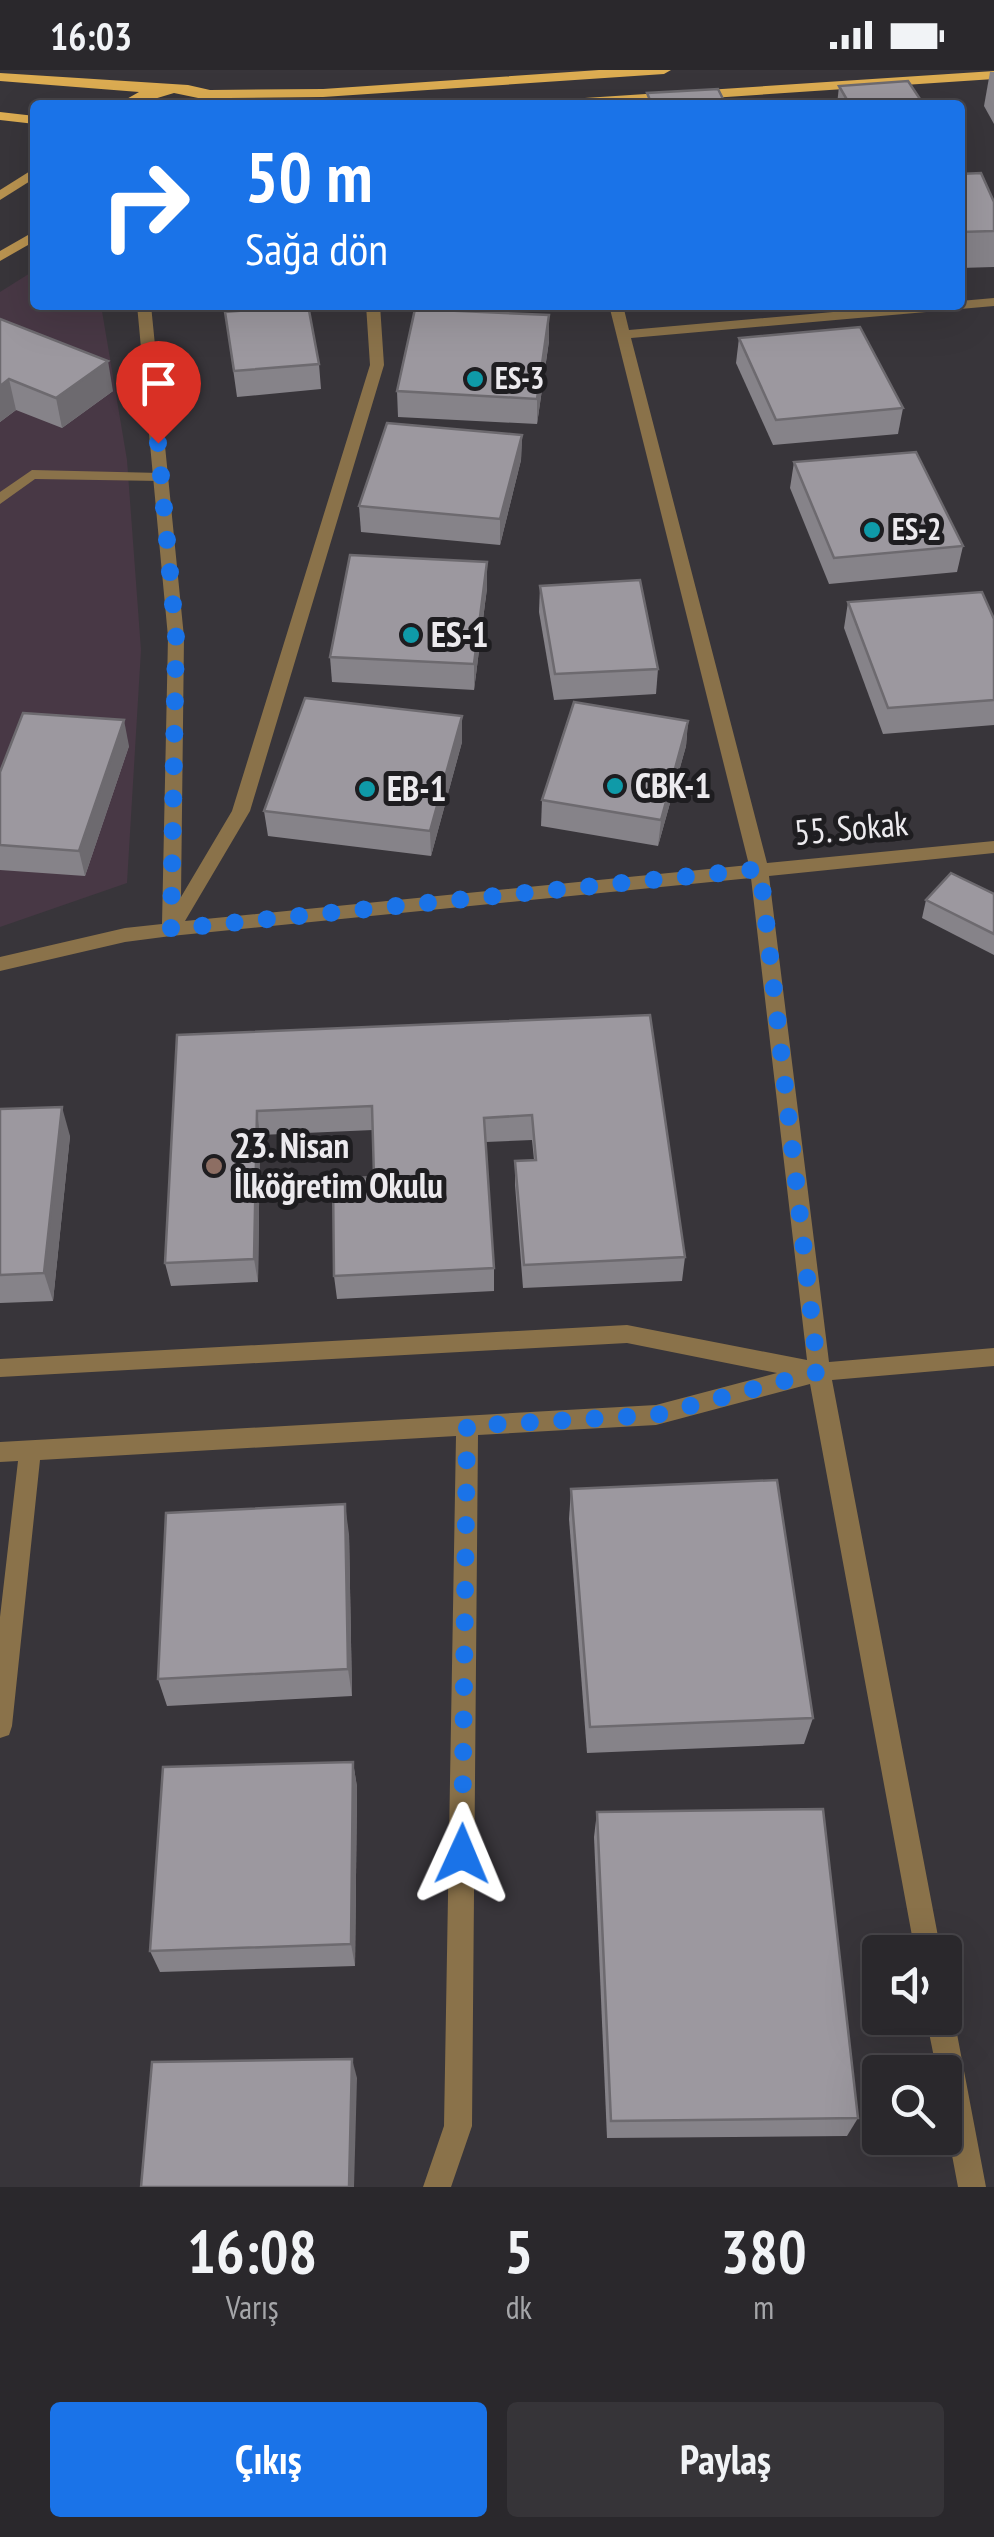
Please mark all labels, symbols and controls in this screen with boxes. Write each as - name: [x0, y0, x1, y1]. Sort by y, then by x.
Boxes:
- text: 16:03: [50, 11, 132, 60]
- text: 50 m: [245, 131, 373, 221]
- icon: right: [80, 140, 210, 270]
- text: Sağa dön: [245, 219, 388, 277]
- pin: [116, 341, 201, 444]
- icon: arrive: [131, 356, 186, 411]
- place label: ES-3: [495, 358, 544, 397]
- marker: ES-3: [464, 368, 486, 390]
- place label: ES-2: [892, 509, 941, 548]
- marker: ES-2: [861, 519, 883, 541]
- place label: ES-1: [431, 611, 489, 657]
- marker: ES-1: [400, 624, 422, 646]
- place label: CBK-1: [635, 762, 711, 808]
- place label: EB-1: [387, 765, 446, 811]
- marker: CBK-1: [604, 775, 626, 797]
- marker: EB-1: [356, 778, 378, 800]
- street label: 55. Sokak: [792, 799, 910, 855]
- place label: 23. Nisan İlköğretim Okulu: [234, 1122, 443, 1208]
- marker: 23. Nisan İlköğretim Okulu: [203, 1155, 225, 1177]
- position arrow: [410, 1802, 514, 1906]
- map controls: [862, 1935, 962, 2155]
- button: sound: [862, 1935, 962, 2035]
- button: search: [862, 2055, 962, 2155]
- text: 16:08: [187, 2212, 317, 2290]
- text: 5: [505, 2212, 533, 2290]
- text: 380: [721, 2212, 807, 2290]
- text: Varış: [226, 2286, 279, 2328]
- text: dk: [506, 2286, 532, 2328]
- text: m: [753, 2286, 774, 2328]
- button: Çıkış: [50, 2402, 487, 2517]
- button: Paylaş: [507, 2402, 944, 2517]

